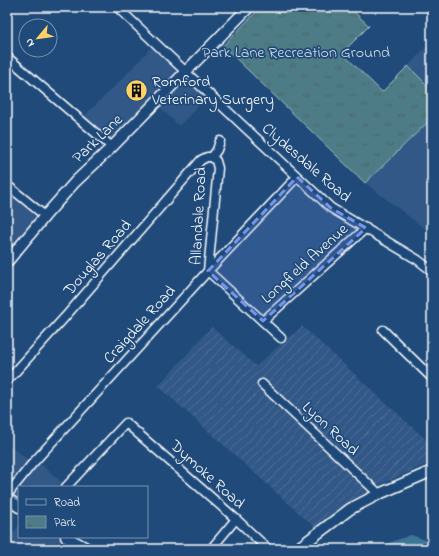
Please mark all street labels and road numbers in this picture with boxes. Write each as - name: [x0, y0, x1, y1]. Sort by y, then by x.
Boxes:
- street label: Park Lane: [67, 108, 129, 169]
- street label: Clydesdale Road: [256, 117, 356, 209]
- street label: Allandale Road: [184, 166, 214, 266]
- street label: Douglas Road: [57, 215, 138, 302]
- street label: Longfield Avenue: [256, 218, 355, 310]
- street label: Craigdale Road: [98, 280, 182, 370]
- street label: Lyon Road: [296, 396, 364, 462]
- street label: Dymoke Road: [163, 434, 250, 515]

